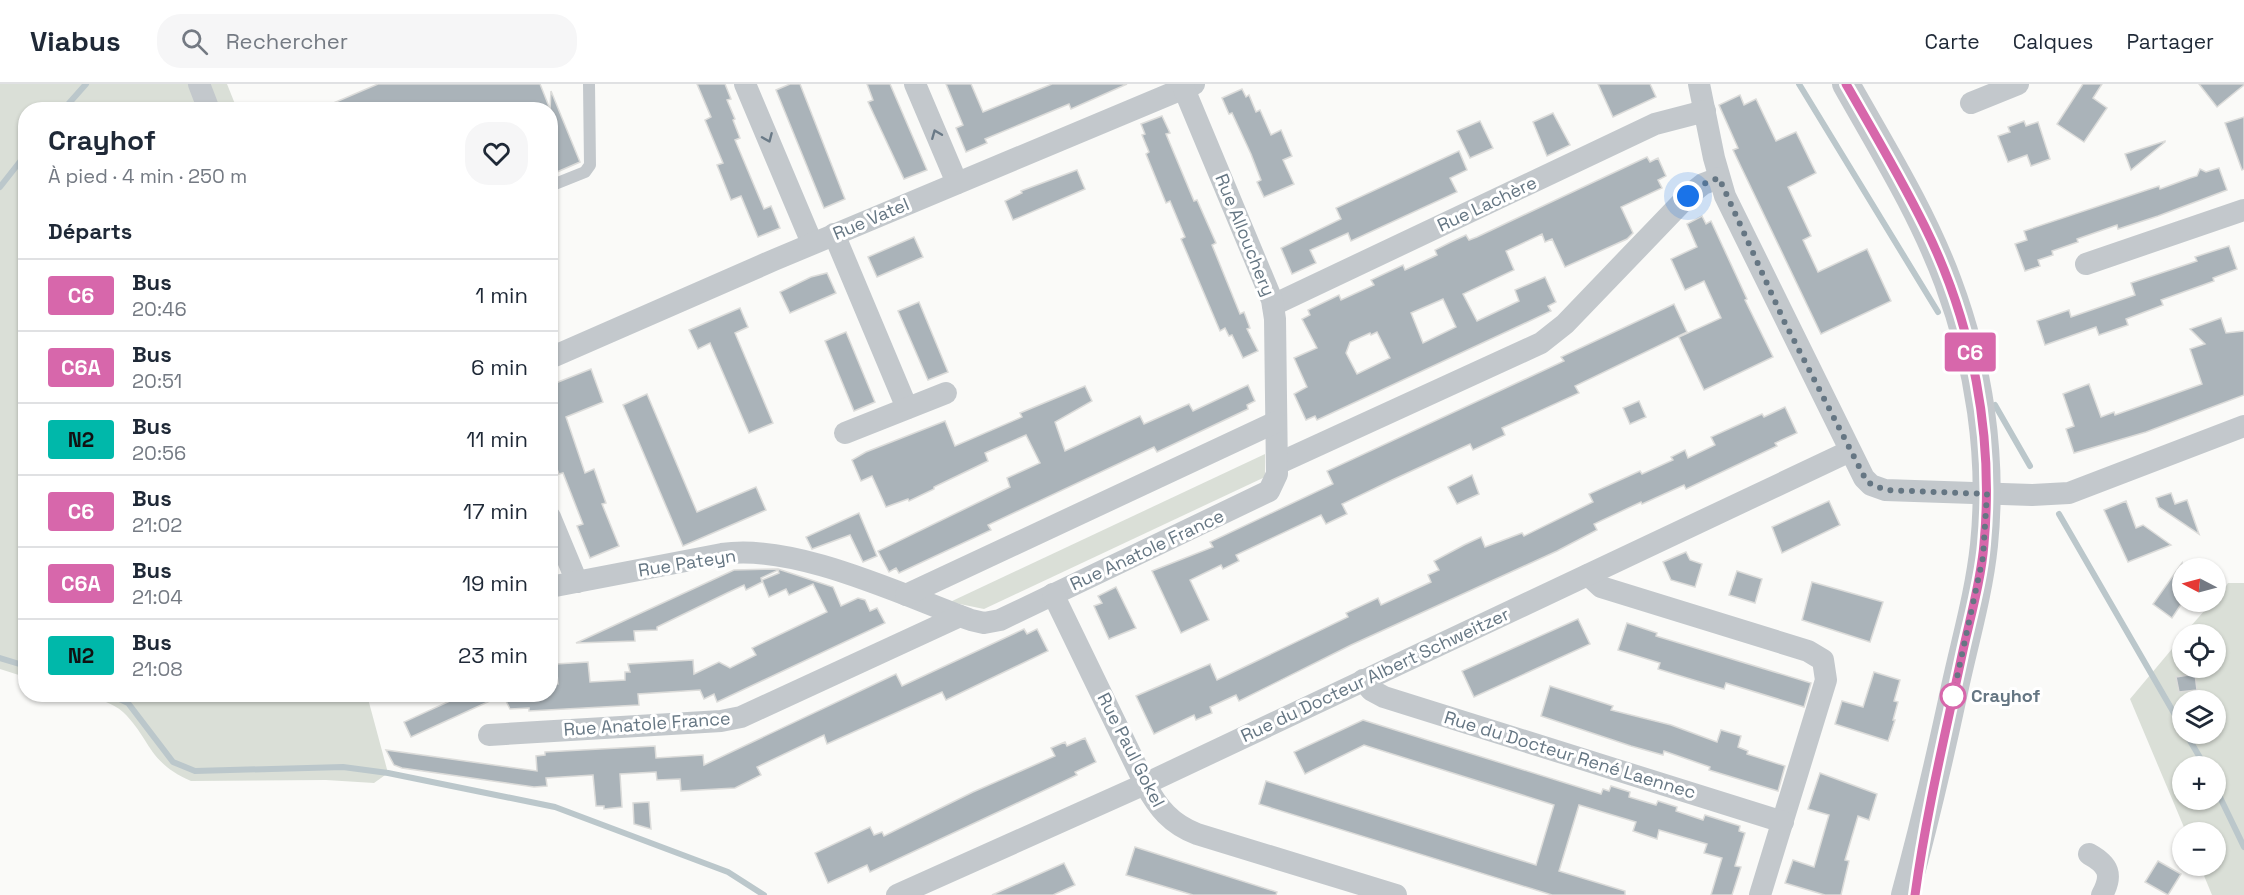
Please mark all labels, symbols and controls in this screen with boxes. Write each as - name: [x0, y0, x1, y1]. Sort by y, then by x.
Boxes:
- search box: [157, 14, 577, 68]
- text: Viabus: [30, 23, 121, 59]
- icon: search: [178, 25, 211, 58]
- text: Rechercher: [226, 27, 348, 55]
- text: Carte: [1925, 28, 1980, 55]
- text: Calques: [2013, 28, 2093, 55]
- text: Partager: [2126, 28, 2214, 55]
- text: Crayhof: [48, 122, 156, 158]
- button: heart: [465, 122, 528, 185]
- one-way arrow: [931, 129, 943, 140]
- one-way arrow: [761, 132, 773, 143]
- text: À pied · 4 min · 250 m: [48, 163, 247, 189]
- street label: Rue Allouchery: [1210, 170, 1280, 299]
- street label: Rue Lachère: [1433, 170, 1540, 237]
- your location: [1673, 181, 1703, 211]
- street label: Rue Vatel: [829, 192, 912, 245]
- text: Départs: [48, 217, 132, 245]
- text: Bus: [132, 268, 172, 296]
- text: 1 min: [475, 281, 528, 309]
- text: C6: [68, 282, 94, 309]
- text: 20:46: [132, 296, 187, 322]
- line badge: C6: [1943, 332, 1997, 372]
- text: C6: [1957, 339, 1983, 366]
- text: Bus: [132, 340, 172, 368]
- text: 6 min: [471, 353, 528, 381]
- text: C6A: [61, 354, 101, 381]
- text: 20:51: [132, 368, 182, 394]
- text: Bus: [132, 412, 172, 440]
- text: 11 min: [466, 425, 528, 453]
- text: N2: [68, 426, 94, 453]
- text: 20:56: [132, 440, 186, 466]
- text: Bus: [132, 484, 172, 512]
- text: 17 min: [463, 497, 528, 525]
- text: C6: [68, 498, 94, 525]
- street label: Rue Anatole France: [1066, 504, 1227, 595]
- text: 21:02: [132, 512, 182, 538]
- street label: Rue Pateyn: [636, 543, 737, 582]
- text: Bus: [132, 556, 172, 584]
- north arrow: [2172, 558, 2226, 612]
- map controls: [2172, 558, 2226, 876]
- text: 19 min: [462, 569, 528, 597]
- text: C6A: [61, 570, 101, 597]
- text: 21:04: [132, 584, 183, 610]
- street label: Rue du Docteur Albert Schweitzer: [1237, 602, 1513, 747]
- button: locate: [2172, 624, 2226, 678]
- text: Bus: [132, 628, 172, 656]
- text: 23 min: [458, 641, 528, 669]
- text: N2: [68, 642, 94, 669]
- text: 21:08: [132, 656, 183, 682]
- marker: Crayhof: [1940, 683, 1966, 709]
- place label: Crayhof: [1971, 684, 2041, 707]
- street label: Rue Paul Gokel: [1093, 689, 1170, 811]
- button: layers: [2172, 690, 2226, 744]
- street label: Rue du Docteur René Laennec: [1442, 705, 1699, 804]
- street label: Rue Anatole France: [563, 706, 731, 741]
- button: +: [2172, 756, 2226, 810]
- button: −: [2172, 822, 2226, 876]

